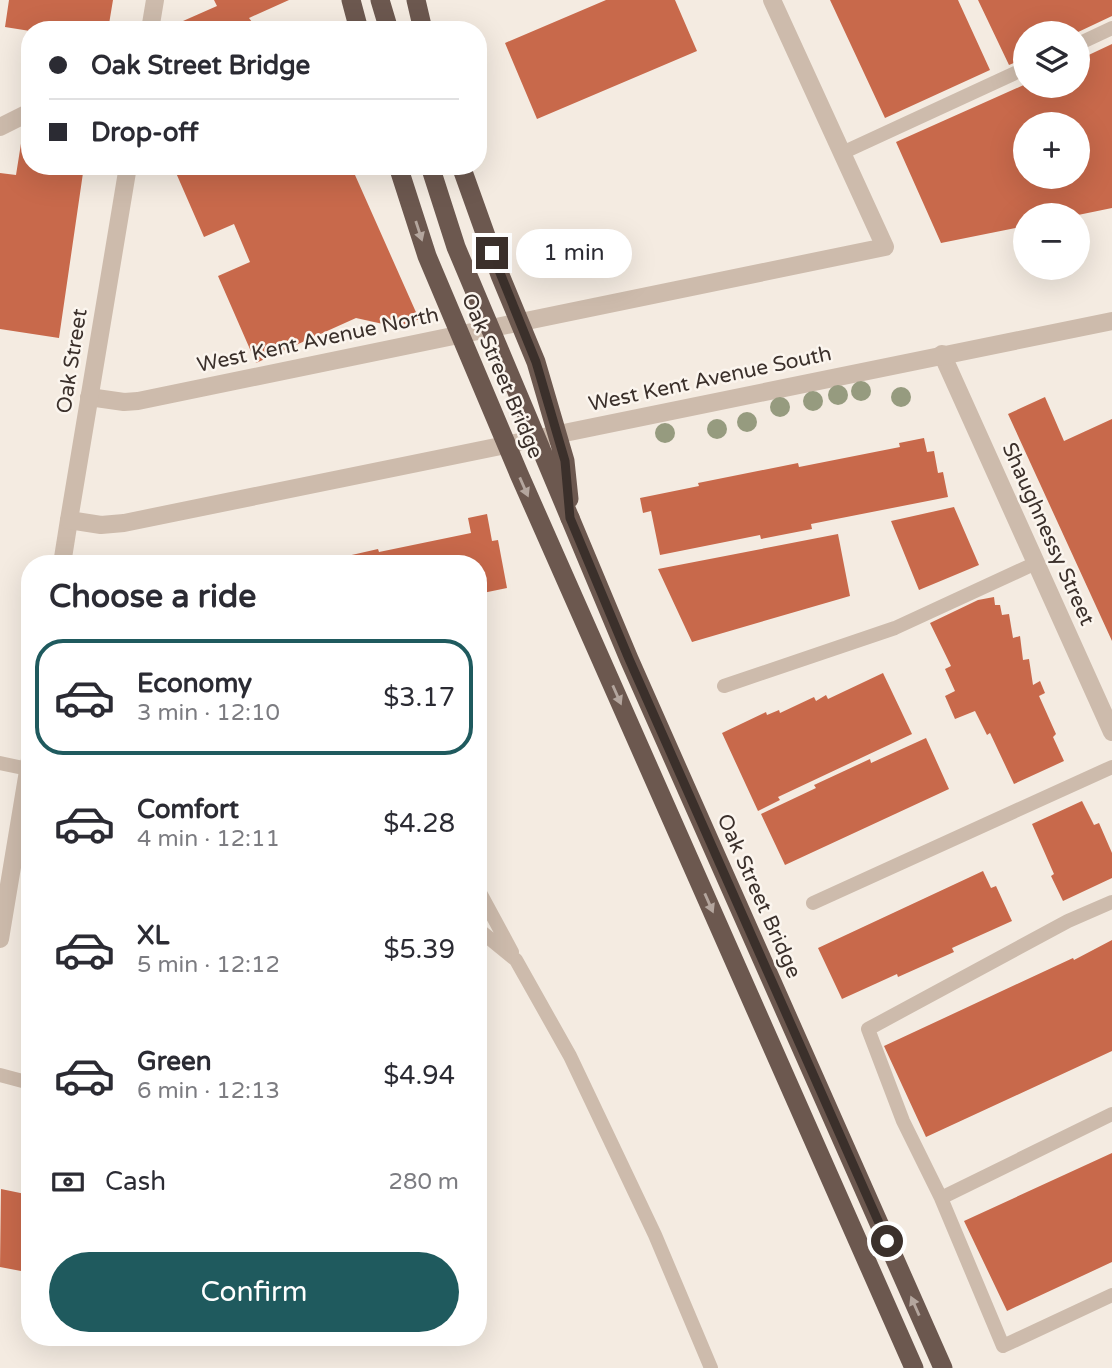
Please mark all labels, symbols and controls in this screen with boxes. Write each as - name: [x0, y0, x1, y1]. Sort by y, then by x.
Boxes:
- map controls: [1013, 21, 1090, 280]
- button: layers: [1013, 21, 1090, 98]
- text: Oak Street Bridge: [91, 50, 310, 81]
- button: +: [1013, 112, 1090, 189]
- text: Drop-off: [91, 117, 198, 148]
- button: −: [1013, 203, 1090, 280]
- one-way arrow: [415, 221, 425, 242]
- callout: 1 min: [516, 229, 632, 278]
- route end: [476, 237, 508, 269]
- text: 1 min: [543, 239, 605, 267]
- street label: Oak Street Bridge: [456, 290, 548, 462]
- street label: West Kent Avenue North: [195, 302, 441, 378]
- street label: Oak Street: [51, 307, 93, 415]
- street label: West Kent Avenue South: [586, 341, 834, 417]
- street label: Shaughnessy Street: [996, 439, 1100, 629]
- one-way arrow: [518, 477, 530, 497]
- text: Choose a ride: [49, 578, 256, 616]
- icon: car: [53, 666, 116, 729]
- text: Economy: [137, 668, 252, 699]
- text: $3.17: [383, 682, 455, 713]
- one-way arrow: [611, 685, 623, 705]
- text: 3 min · 12:10: [137, 699, 280, 727]
- icon: car: [53, 792, 116, 855]
- text: Comfort: [137, 794, 239, 825]
- text: $4.28: [383, 808, 455, 839]
- street label: Oak Street Bridge: [712, 810, 806, 982]
- text: 4 min · 12:11: [137, 825, 280, 853]
- one-way arrow: [703, 893, 714, 914]
- icon: car: [53, 918, 116, 981]
- text: XL: [137, 920, 169, 951]
- text: $5.39: [383, 934, 455, 965]
- text: 5 min · 12:12: [137, 951, 280, 979]
- icon: car: [53, 1044, 116, 1107]
- text: Green: [137, 1046, 212, 1077]
- text: $4.94: [383, 1060, 455, 1091]
- text: 6 min · 12:13: [137, 1077, 280, 1105]
- icon: cash: [49, 1163, 87, 1201]
- text: Cash: [105, 1166, 166, 1197]
- text: 280 m: [389, 1168, 459, 1196]
- route start: [871, 1225, 903, 1257]
- button: Confirm: [49, 1252, 459, 1332]
- one-way arrow: [910, 1295, 921, 1316]

